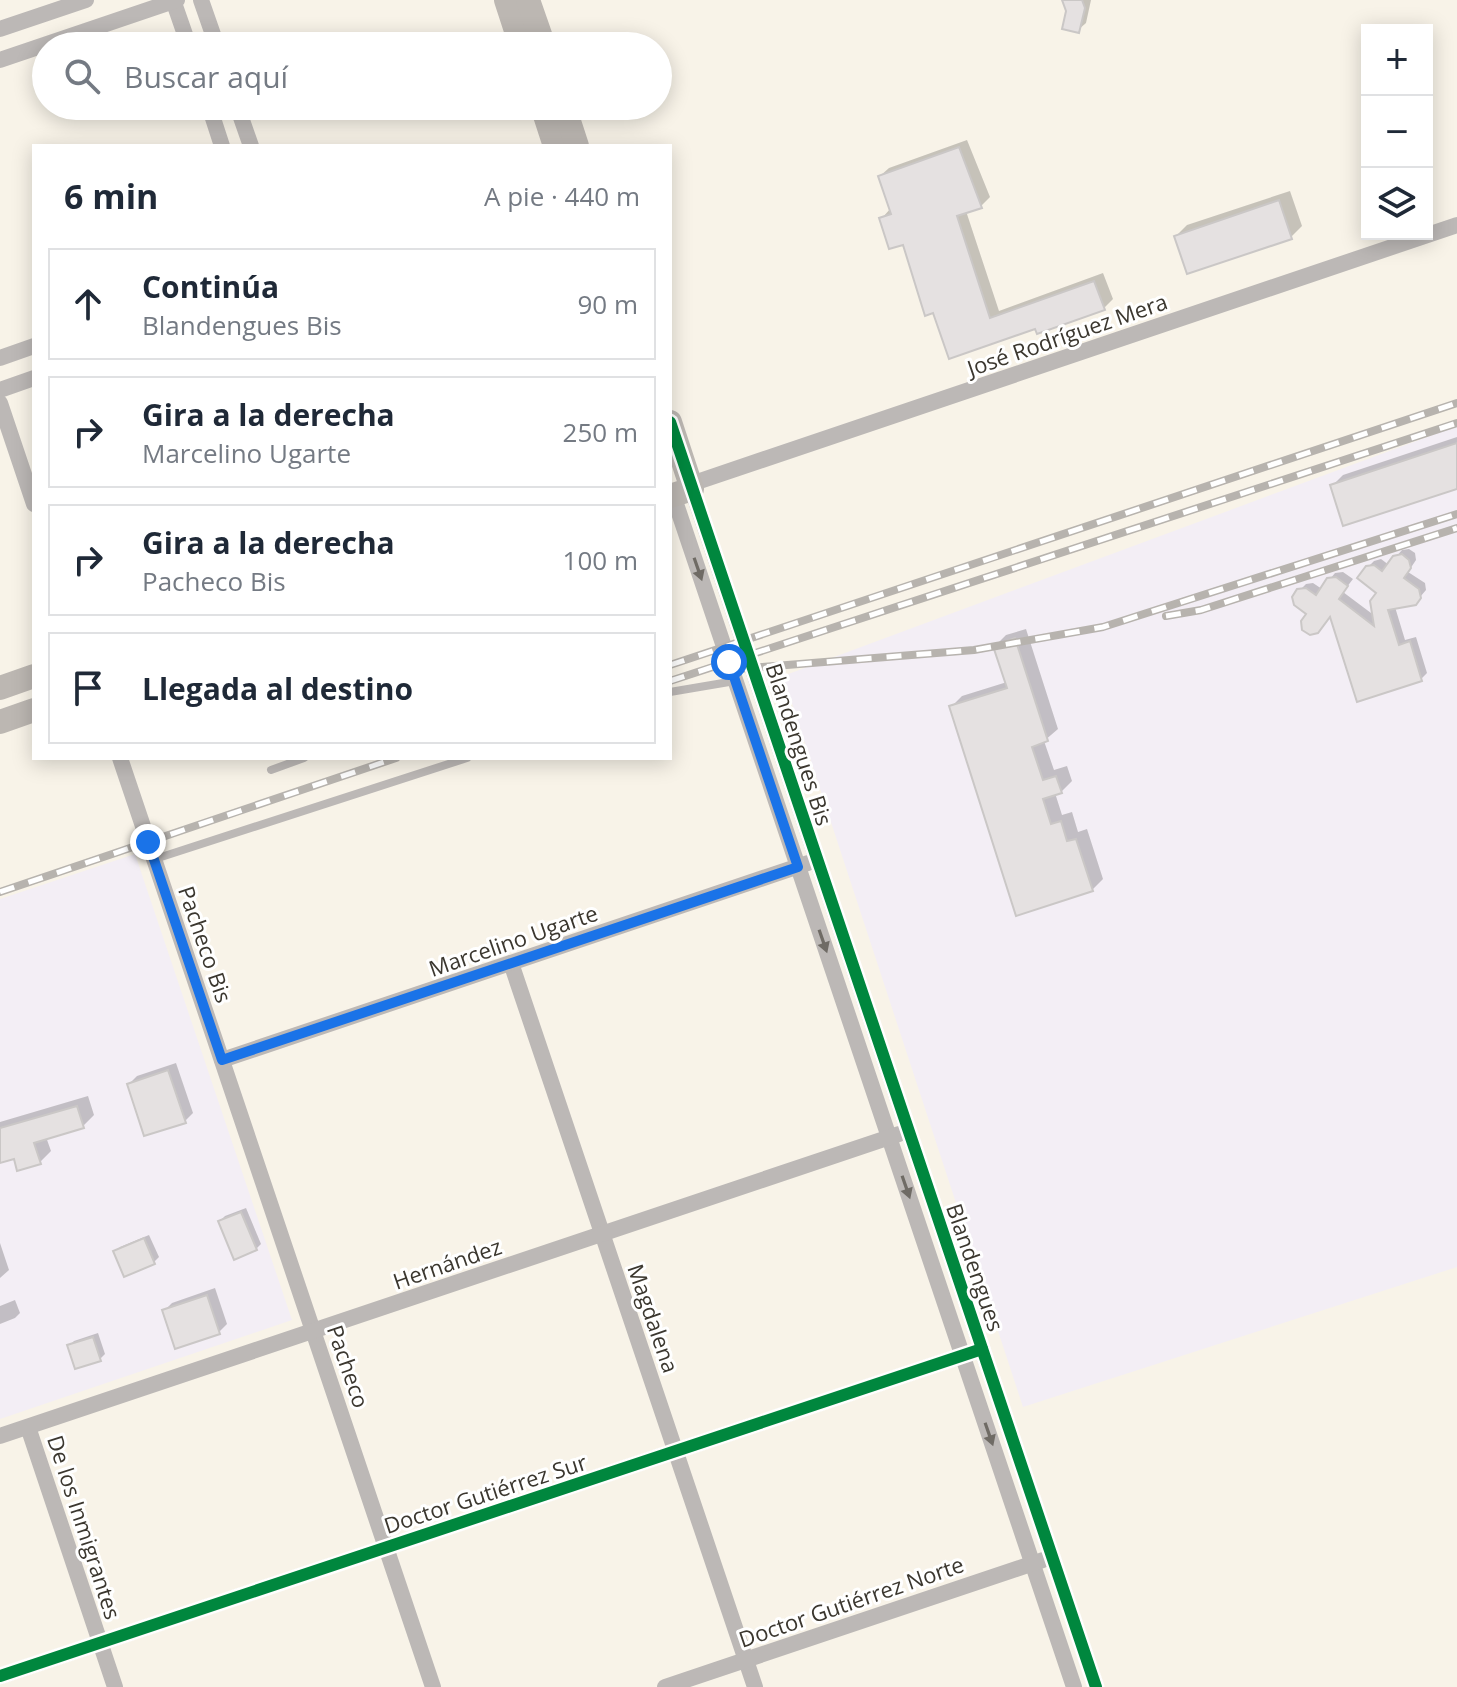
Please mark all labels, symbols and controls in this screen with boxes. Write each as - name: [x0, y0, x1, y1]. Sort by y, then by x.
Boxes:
- map controls: [1361, 24, 1433, 240]
- button: +: [1361, 24, 1433, 96]
- search box: [32, 32, 672, 120]
- icon: search: [60, 54, 104, 98]
- text: Buscar aquí: [124, 56, 288, 97]
- button: −: [1361, 96, 1433, 168]
- button: layers: [1361, 168, 1433, 240]
- text: 6 min: [64, 173, 158, 219]
- text: A pie · 440 m: [484, 178, 640, 214]
- text: Continúa: [142, 266, 279, 307]
- icon: ahead: [66, 282, 110, 326]
- text: 90 m: [577, 286, 638, 322]
- street label: José Rodríguez Mera: [961, 286, 1171, 383]
- text: Blandengues Bis: [142, 307, 342, 343]
- text: Gira a la derecha: [142, 394, 395, 435]
- icon: right: [66, 410, 110, 454]
- text: 250 m: [563, 414, 638, 450]
- text: Marcelino Ugarte: [142, 435, 351, 471]
- text: Gira a la derecha: [142, 522, 395, 563]
- icon: right: [66, 538, 110, 582]
- text: 100 m: [563, 542, 638, 578]
- one-way arrow: [692, 557, 704, 581]
- text: Pacheco Bis: [142, 563, 286, 599]
- route start: [711, 644, 747, 680]
- street label: Blandengues Bis: [760, 659, 840, 829]
- icon: arrive: [66, 666, 110, 710]
- text: Llegada al destino: [142, 668, 413, 709]
- route end: [130, 824, 166, 860]
- street label: Pacheco Bis: [172, 882, 240, 1006]
- street label: Marcelino Ugarte: [425, 897, 601, 983]
- one-way arrow: [817, 929, 829, 953]
- one-way arrow: [900, 1176, 912, 1200]
- street label: Blandengues: [940, 1199, 1012, 1335]
- street label: Hernández: [389, 1230, 505, 1296]
- street label: Magdalena: [621, 1260, 687, 1376]
- street label: Pacheco: [321, 1321, 377, 1411]
- one-way arrow: [983, 1422, 995, 1446]
- street label: De los Inmigrantes: [41, 1431, 129, 1623]
- street label: Doctor Gutiérrez Sur: [380, 1446, 590, 1540]
- street label: Doctor Gutiérrez Norte: [734, 1548, 968, 1654]

